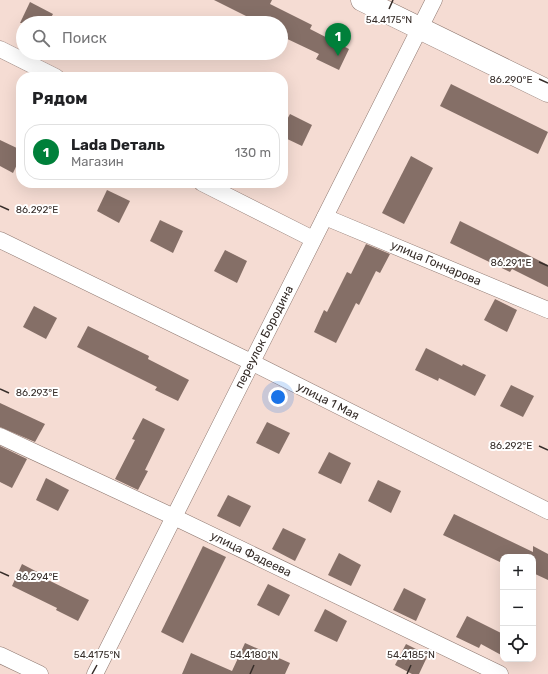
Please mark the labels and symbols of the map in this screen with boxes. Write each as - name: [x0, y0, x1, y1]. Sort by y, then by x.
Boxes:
- text: 54.4175°N: [366, 14, 412, 26]
- pin: 1: [325, 23, 351, 56]
- text: 86.290°E: [490, 74, 533, 86]
- text: 86.292°E: [16, 204, 58, 216]
- street label: улица Гончарова: [389, 238, 483, 288]
- text: 86.291°E: [491, 257, 531, 269]
- street label: переулок Бородина: [232, 283, 296, 391]
- street label: улица 1 Мая: [294, 379, 362, 423]
- text: 86.293°E: [16, 387, 58, 399]
- your location: [268, 387, 288, 407]
- text: 86.292°E: [490, 440, 532, 452]
- street label: улица Фадеева: [208, 528, 294, 580]
- text: 86.294°E: [16, 571, 58, 583]
- text: 54.4175°N: [74, 649, 120, 661]
- text: 54.4180°N: [230, 649, 278, 661]
- text: 54.4185°N: [387, 649, 435, 661]

